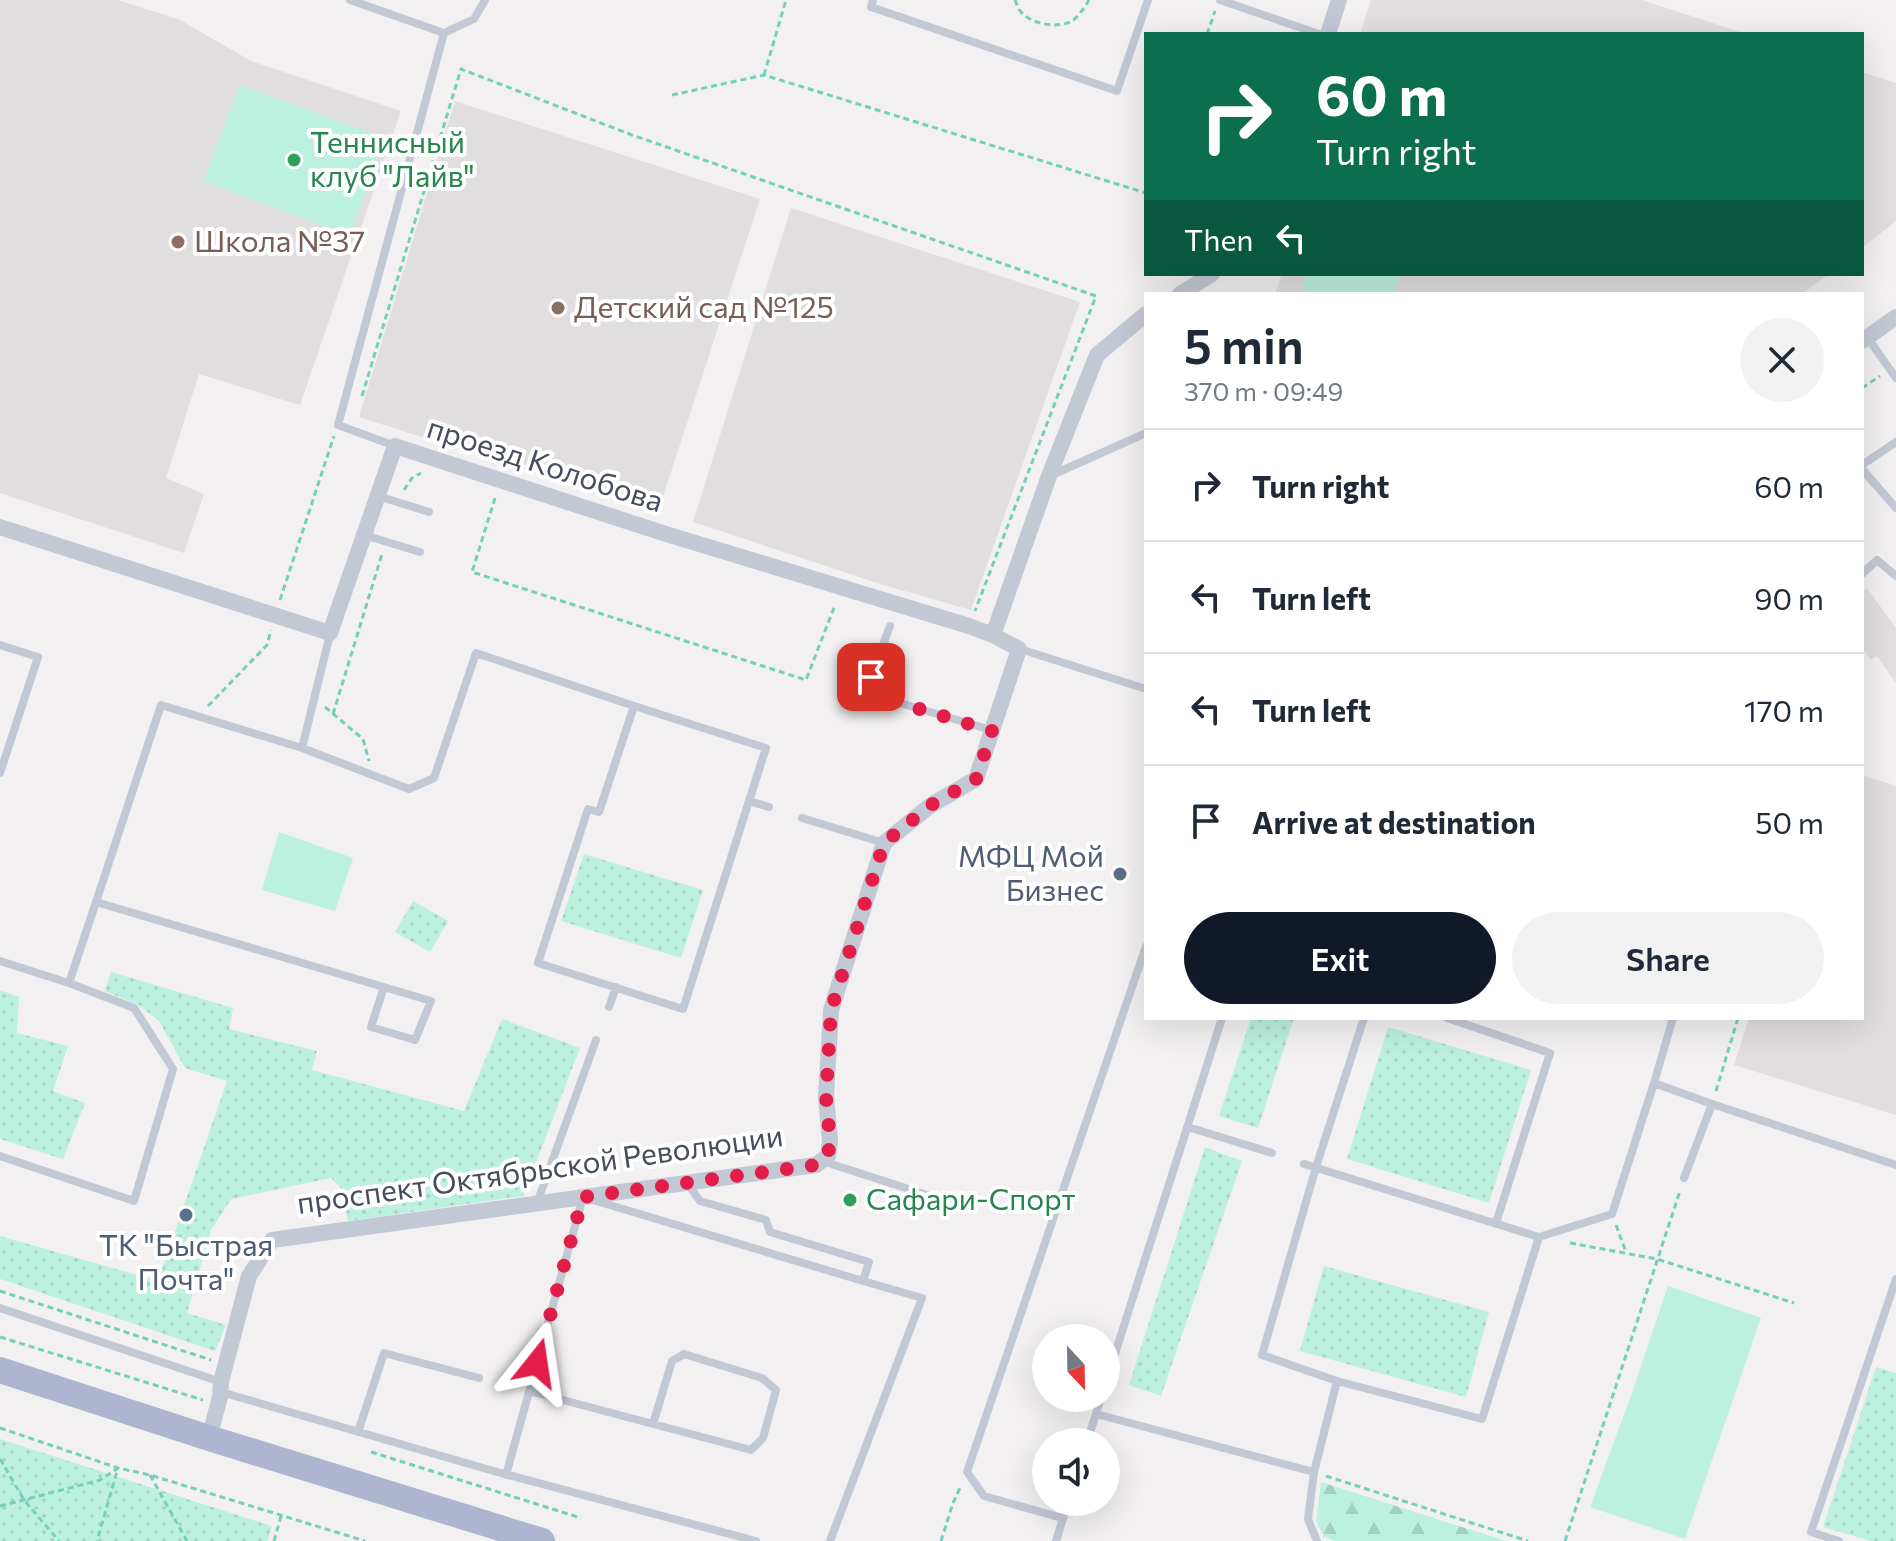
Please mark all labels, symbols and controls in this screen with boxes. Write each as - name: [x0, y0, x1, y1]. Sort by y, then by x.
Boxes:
- text: 60 m: [1316, 59, 1447, 128]
- icon: right: [1184, 64, 1288, 168]
- place label: Теннисный клуб "Лайв": [310, 122, 475, 193]
- text: Turn right: [1316, 128, 1477, 172]
- marker: Теннисный клуб "Лайв": [285, 151, 303, 169]
- icon: left: [1269, 216, 1313, 260]
- text: Then: [1184, 220, 1253, 257]
- place label: Школа №37: [194, 221, 365, 258]
- marker: Школа №37: [169, 233, 187, 251]
- place label: Детский сад №125: [574, 287, 834, 324]
- marker: Детский сад №125: [549, 299, 567, 317]
- text: 5 min: [1184, 315, 1304, 374]
- button: close: [1740, 318, 1824, 402]
- text: 370 m · 09:49: [1184, 375, 1343, 406]
- street label: проезд Колобова: [423, 407, 668, 518]
- icon: right: [1184, 463, 1228, 507]
- text: Turn right: [1252, 467, 1389, 504]
- text: 60 m: [1754, 467, 1824, 504]
- icon: left: [1184, 575, 1228, 619]
- text: Turn left: [1252, 579, 1371, 616]
- text: 90 m: [1754, 579, 1824, 616]
- pin: [837, 643, 905, 711]
- icon: arrive: [849, 655, 893, 699]
- icon: left: [1184, 687, 1228, 731]
- text: Turn left: [1252, 691, 1371, 728]
- text: 170 m: [1744, 691, 1824, 728]
- icon: arrive: [1184, 799, 1228, 843]
- text: Arrive at destination: [1252, 803, 1536, 840]
- text: 50 m: [1755, 803, 1824, 840]
- place label: МФЦ Мой Бизнес: [958, 836, 1104, 907]
- marker: МФЦ Мой Бизнес: [1111, 865, 1129, 883]
- button: Exit: [1184, 912, 1496, 1004]
- button: Share: [1512, 912, 1824, 1004]
- street label: проспект Октябрьской Революции: [294, 1115, 785, 1220]
- place label: Сафари-Спорт: [866, 1179, 1076, 1216]
- marker: Сафари-Спорт: [841, 1191, 859, 1209]
- marker: ТК "Быстрая Почта": [177, 1206, 195, 1224]
- place label: ТК "Быстрая Почта": [99, 1225, 273, 1296]
- position arrow: [495, 1321, 579, 1405]
- north arrow: [1032, 1324, 1120, 1412]
- map controls: [1032, 1324, 1120, 1516]
- button: sound: [1032, 1428, 1120, 1516]

